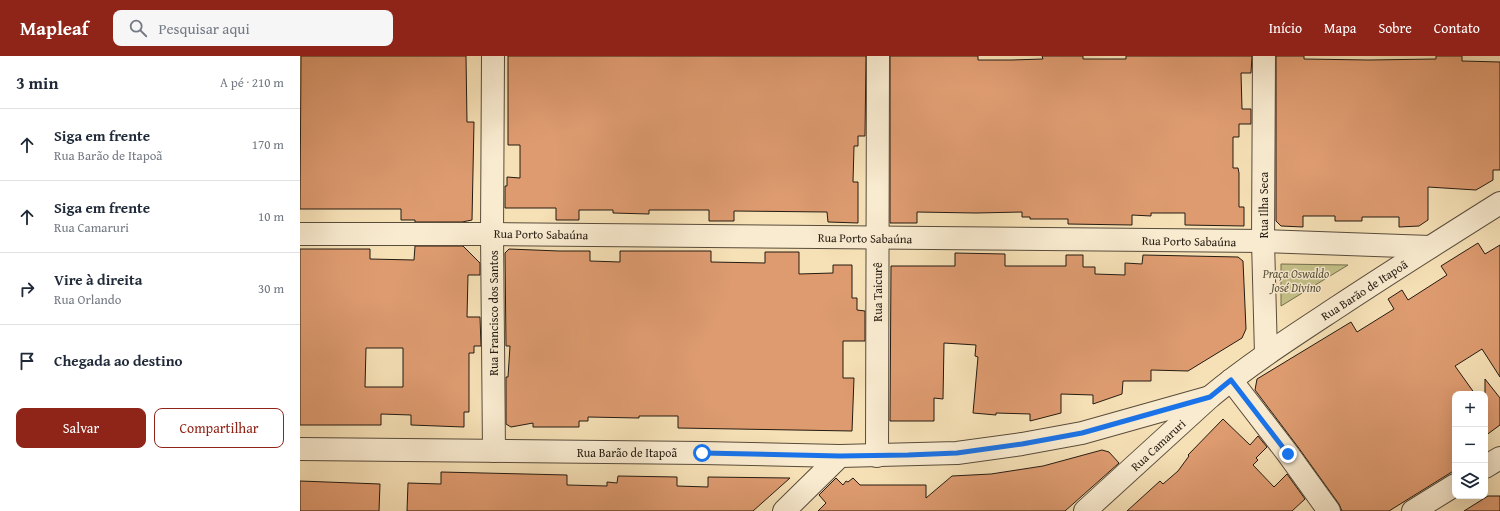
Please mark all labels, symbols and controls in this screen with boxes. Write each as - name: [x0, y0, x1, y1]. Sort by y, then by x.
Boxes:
- search box: [113, 10, 393, 46]
- text: Mapleaf: [20, 14, 89, 42]
- icon: search: [127, 17, 149, 39]
- text: Pesquisar aqui: [159, 18, 250, 39]
- text: Início: [1269, 18, 1302, 38]
- text: Mapa: [1324, 18, 1356, 38]
- text: Sobre: [1378, 18, 1412, 38]
- text: Contato: [1434, 18, 1480, 38]
- text: 3 min: [16, 70, 58, 95]
- text: A pé · 210 m: [220, 73, 284, 92]
- text: Siga em frente: [54, 125, 150, 146]
- icon: ahead: [16, 134, 38, 156]
- text: 170 m: [252, 135, 284, 154]
- text: Rua Barão de Itapoã: [54, 146, 162, 165]
- street label: Rua Ilha Seca: [1255, 172, 1272, 238]
- text: Siga em frente: [54, 197, 150, 218]
- icon: ahead: [16, 206, 38, 228]
- text: 10 m: [258, 207, 284, 226]
- text: Rua Camaruri: [54, 218, 129, 237]
- street label: Rua Porto Sabaúna: [494, 225, 589, 243]
- street label: Rua Porto Sabaúna: [818, 229, 913, 247]
- street label: Rua Porto Sabaúna: [1142, 232, 1237, 250]
- street label: Rua Francisco dos Santos: [485, 250, 502, 376]
- street label: Rua Barão de Itapoã: [1317, 255, 1411, 324]
- street label: Rua Taicurê: [869, 262, 886, 322]
- park label: Praça Oswaldo José Divino: [1262, 265, 1329, 296]
- text: Vire à direita: [54, 269, 142, 290]
- icon: right: [16, 278, 38, 300]
- text: 30 m: [258, 279, 284, 298]
- text: Rua Orlando: [54, 290, 121, 309]
- icon: arrive: [16, 350, 38, 372]
- text: Chegada ao destino: [54, 350, 182, 371]
- map controls: [1452, 391, 1488, 499]
- button: +: [1452, 391, 1488, 427]
- button: Salvar: [16, 408, 146, 448]
- button: Compartilhar: [154, 408, 284, 448]
- street label: Rua Camaruri: [1127, 415, 1190, 475]
- button: −: [1452, 427, 1488, 463]
- street label: Rua Barão de Itapoã: [577, 444, 677, 461]
- route start: [693, 444, 711, 462]
- route end: [1279, 445, 1297, 463]
- button: layers: [1452, 463, 1488, 499]

